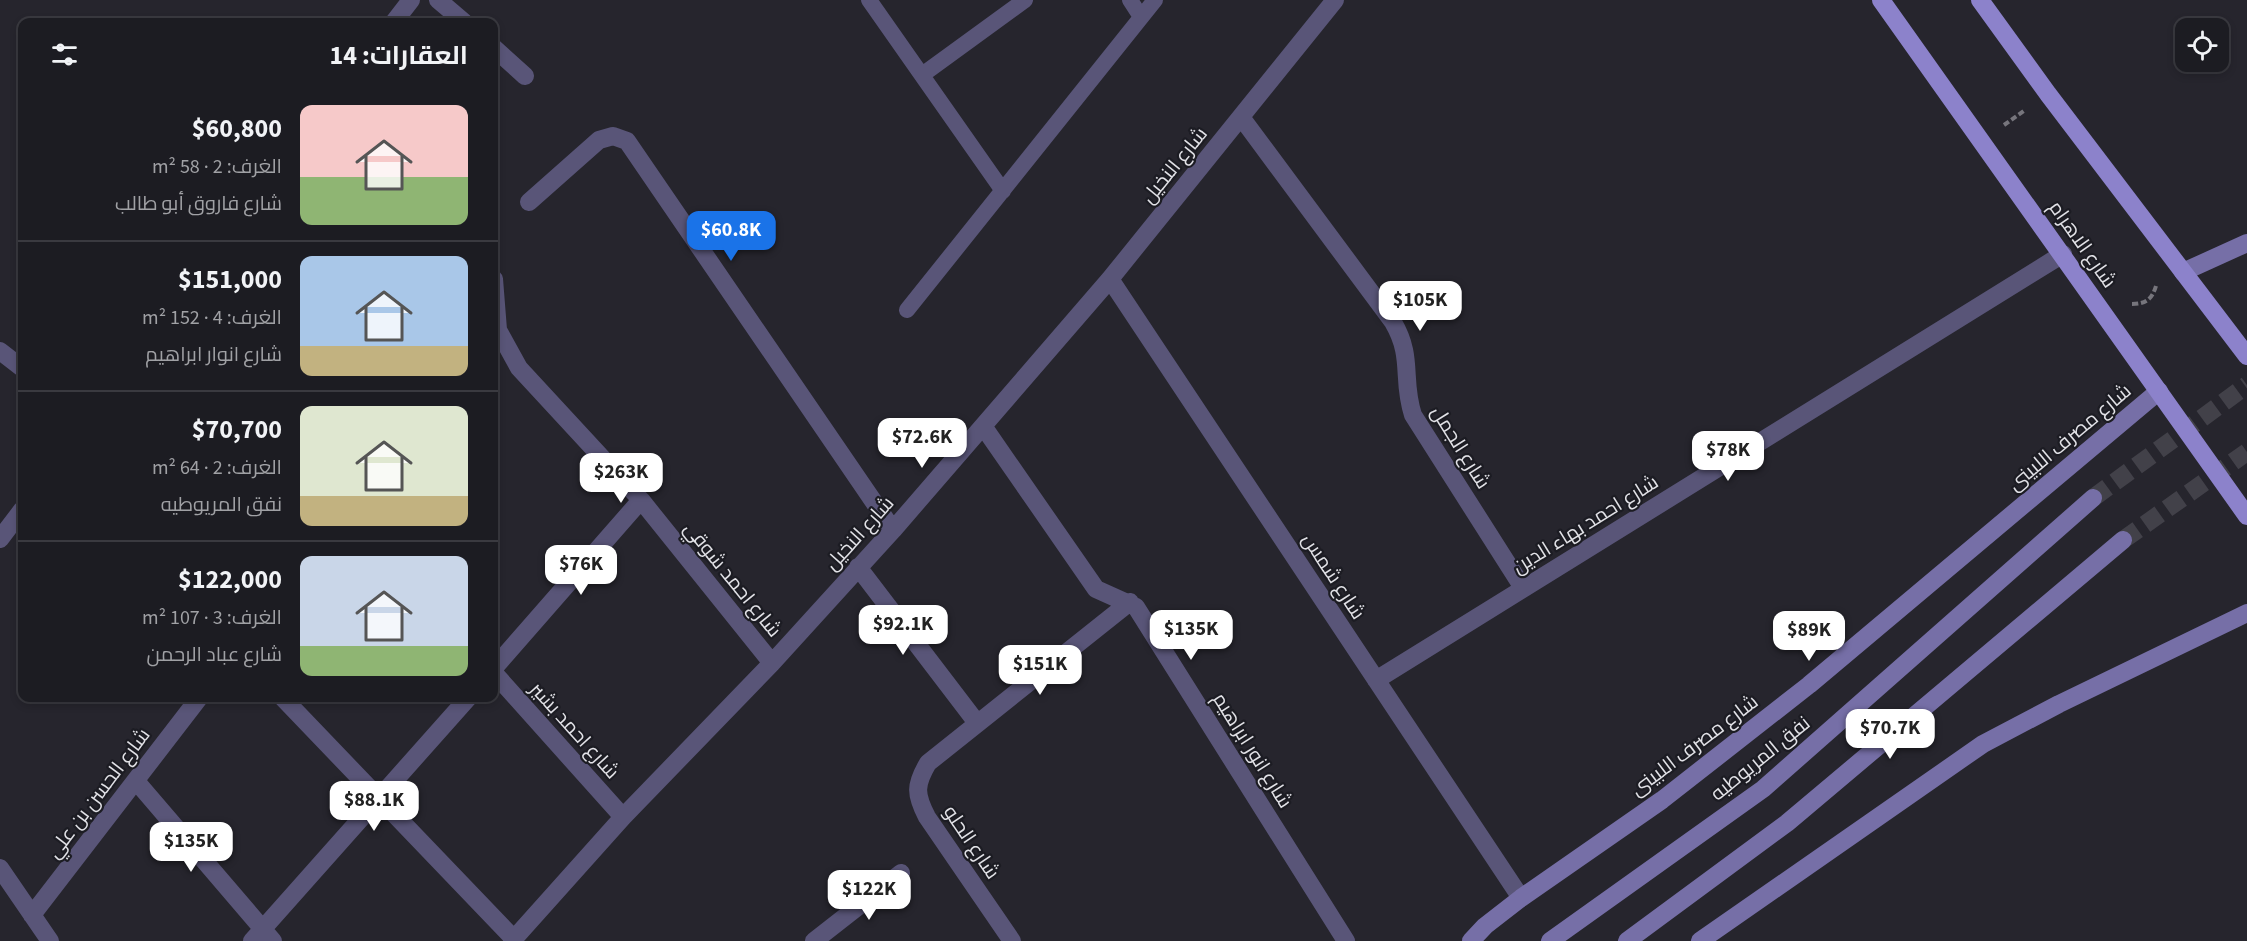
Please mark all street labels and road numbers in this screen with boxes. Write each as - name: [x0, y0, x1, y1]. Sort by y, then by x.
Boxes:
- street label: شارع النخيل: [1135, 121, 1214, 210]
- street label: شارع الاهرام: [2042, 195, 2123, 294]
- street label: شارع مصرف اللبينى: [2002, 378, 2137, 498]
- street label: شارع الجمل: [1424, 401, 1497, 494]
- street label: شارع احمد بهاء الدين: [1507, 469, 1664, 581]
- street label: شارع النخيل: [819, 490, 901, 577]
- street label: شارع احمد شوقي: [676, 516, 788, 644]
- street label: شارع شمس: [1295, 528, 1372, 625]
- street label: شارع احمد بشير: [522, 675, 625, 785]
- street label: شارع انور ابراهيم: [1205, 687, 1299, 814]
- street label: شارع مصرف اللبينى: [1625, 688, 1764, 803]
- street label: نفق المريوطيه: [1705, 710, 1817, 808]
- street label: شارع الحسن بن علي: [40, 723, 158, 865]
- street label: شارع الحلو: [936, 800, 1006, 885]

